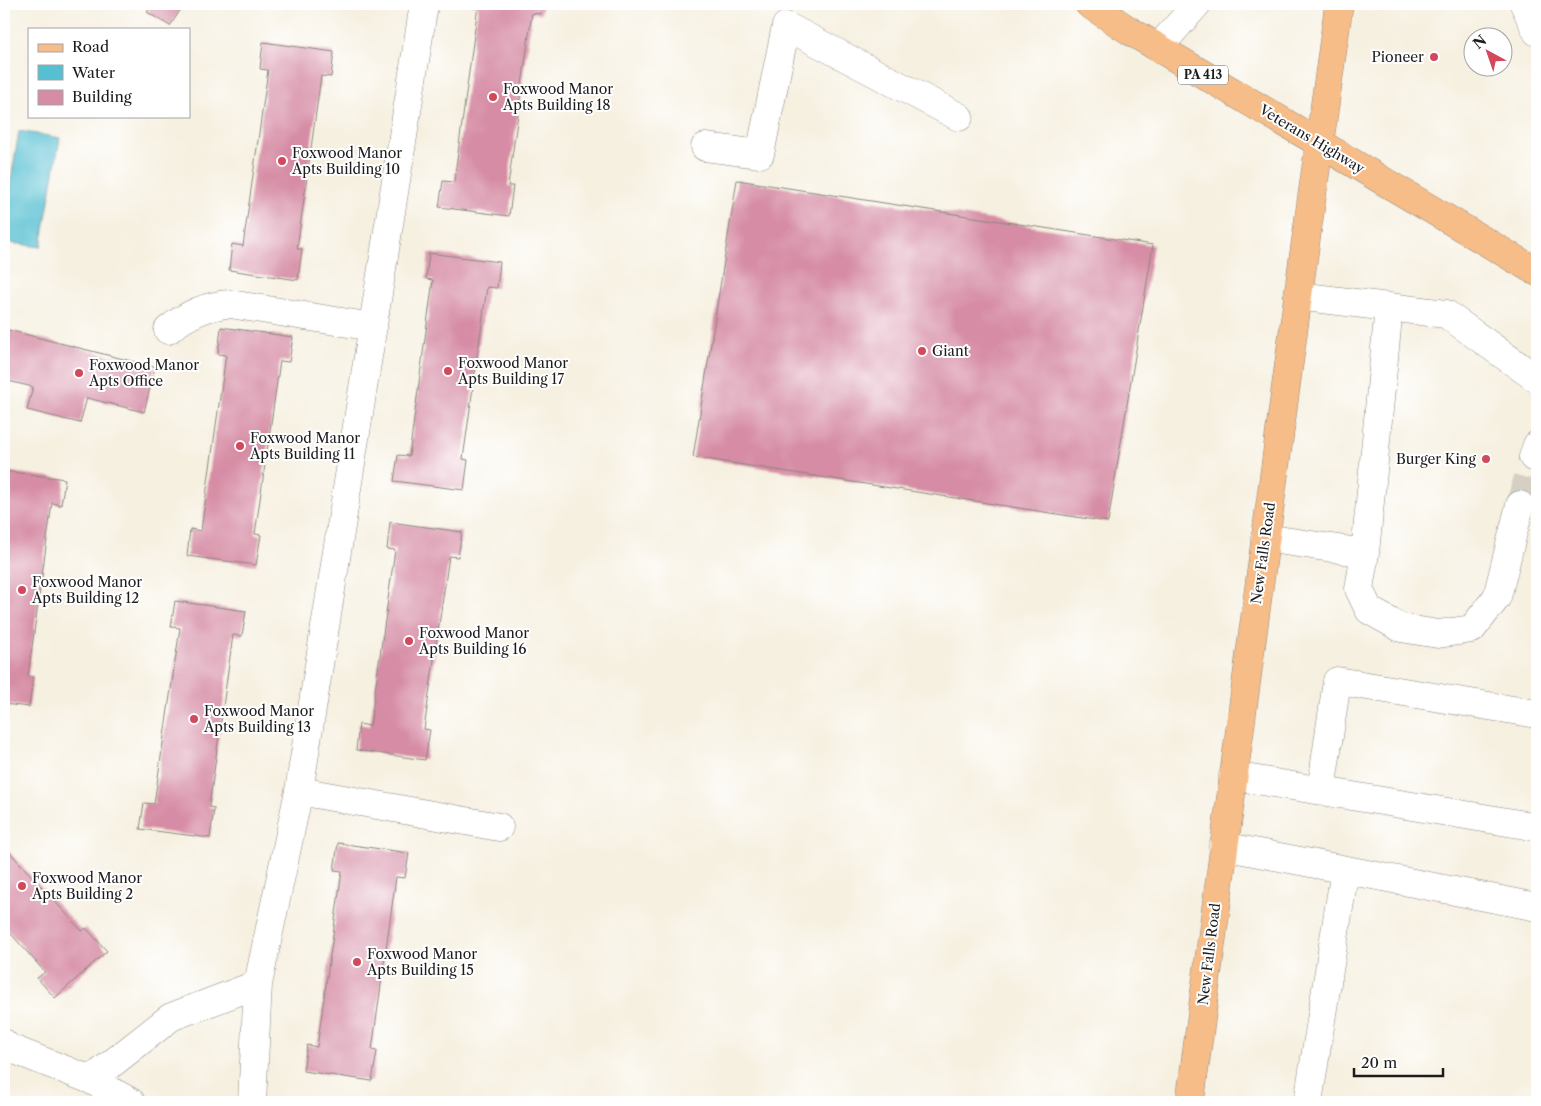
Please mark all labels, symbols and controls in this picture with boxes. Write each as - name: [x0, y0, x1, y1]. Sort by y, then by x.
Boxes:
- legend: [28, 28, 190, 118]
- north arrow: [1464, 28, 1514, 78]
- text: N: [1469, 31, 1490, 53]
- text: Road: [72, 37, 109, 56]
- place label: Pioneer: [1372, 48, 1424, 66]
- marker: Pioneer: [1428, 51, 1440, 63]
- text: Water: [71, 63, 116, 82]
- road number: PA 413: [1178, 66, 1228, 84]
- place label: Foxwood Manor Apts Building 18: [502, 80, 613, 114]
- text: Building: [72, 87, 132, 106]
- marker: Foxwood Manor Apts Building 18: [487, 91, 499, 103]
- street label: Veterans Highway: [1255, 100, 1368, 178]
- place label: Foxwood Manor Apts Building 10: [291, 144, 402, 178]
- marker: Foxwood Manor Apts Building 10: [276, 155, 288, 167]
- place label: Giant: [932, 342, 969, 360]
- marker: Giant: [916, 345, 928, 357]
- place label: Foxwood Manor Apts Building 17: [457, 354, 568, 388]
- place label: Foxwood Manor Apts Office: [88, 356, 199, 390]
- marker: Foxwood Manor Apts Building 17: [442, 365, 454, 377]
- marker: Foxwood Manor Apts Office: [73, 367, 85, 379]
- place label: Foxwood Manor Apts Building 11: [249, 429, 360, 463]
- marker: Foxwood Manor Apts Building 11: [234, 440, 246, 452]
- place label: Burger King: [1396, 450, 1477, 468]
- marker: Burger King: [1480, 453, 1492, 465]
- street label: New Falls Road: [1247, 501, 1279, 605]
- place label: Foxwood Manor Apts Building 12: [31, 573, 142, 607]
- marker: Foxwood Manor Apts Building 12: [16, 584, 28, 596]
- place label: Foxwood Manor Apts Building 16: [418, 624, 529, 658]
- marker: Foxwood Manor Apts Building 16: [403, 635, 415, 647]
- place label: Foxwood Manor Apts Building 13: [203, 702, 314, 736]
- marker: Foxwood Manor Apts Building 13: [188, 713, 200, 725]
- place label: Foxwood Manor Apts Building 2: [31, 869, 142, 903]
- marker: Foxwood Manor Apts Building 2: [16, 880, 28, 892]
- street label: New Falls Road: [1194, 902, 1224, 1006]
- place label: Foxwood Manor Apts Building 15: [366, 945, 477, 979]
- marker: Foxwood Manor Apts Building 15: [351, 956, 363, 968]
- scale bar: [1354, 1046, 1442, 1078]
- text: 20 m: [1361, 1053, 1397, 1072]

